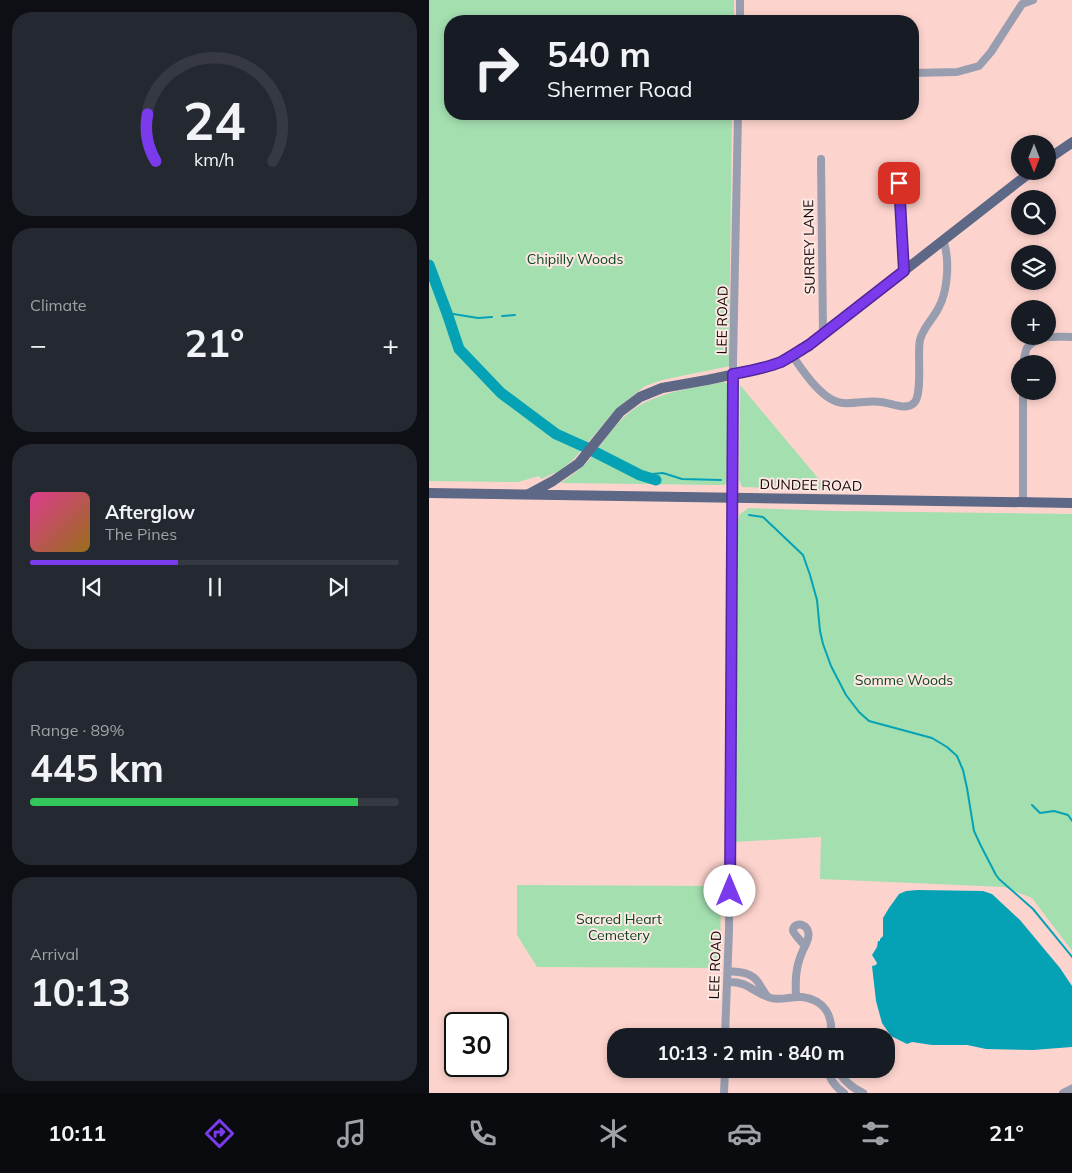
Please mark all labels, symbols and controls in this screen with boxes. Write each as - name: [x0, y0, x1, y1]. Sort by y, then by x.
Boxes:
- text: 540 m: [547, 32, 651, 76]
- icon: right: [464, 35, 529, 100]
- text: Shermer Road: [547, 75, 693, 103]
- text: 24: [183, 88, 246, 153]
- north arrow: [1011, 135, 1057, 180]
- map controls: [1011, 135, 1056, 400]
- text: km/h: [194, 148, 235, 170]
- pin: [878, 162, 920, 204]
- icon: arrive: [885, 169, 913, 197]
- button: search: [1011, 190, 1056, 235]
- street label: SURREY LANE: [799, 199, 819, 295]
- button: layers: [1011, 245, 1056, 290]
- park label: Chipilly Woods: [527, 250, 623, 268]
- street label: LEE ROAD: [712, 285, 732, 355]
- text: Climate: [30, 295, 86, 315]
- button: +: [1011, 300, 1056, 345]
- text: 21°: [184, 319, 245, 367]
- text: −: [30, 327, 47, 362]
- text: +: [382, 327, 399, 362]
- button: −: [1011, 355, 1056, 400]
- street label: DUNDEE ROAD: [759, 475, 863, 495]
- text: Afterglow: [105, 500, 195, 524]
- text: The Pines: [105, 524, 177, 544]
- icon: previous: [78, 573, 106, 601]
- icon: pause: [201, 573, 229, 601]
- icon: next: [324, 573, 352, 601]
- park label: Somme Woods: [855, 671, 953, 689]
- text: Range · 89%: [30, 720, 125, 740]
- text: 445 km: [30, 744, 164, 792]
- position arrow: [703, 864, 755, 916]
- park label: Sacred Heart Cemetery: [576, 910, 662, 944]
- street label: LEE ROAD: [705, 930, 725, 1000]
- text: Arrival: [30, 944, 79, 964]
- text: 10:13: [30, 968, 131, 1016]
- speed limit sign: 30: [444, 1012, 509, 1077]
- text: 10:13 · 2 min · 840 m: [657, 1041, 845, 1065]
- icon: directions: [202, 1116, 237, 1151]
- icon: music: [334, 1116, 369, 1151]
- icon: phone: [465, 1116, 500, 1151]
- icon: climate: [596, 1116, 631, 1151]
- icon: car: [727, 1116, 762, 1151]
- icon: filters: [858, 1116, 893, 1151]
- text: 10:11: [48, 1119, 106, 1147]
- text: 21°: [989, 1119, 1024, 1147]

